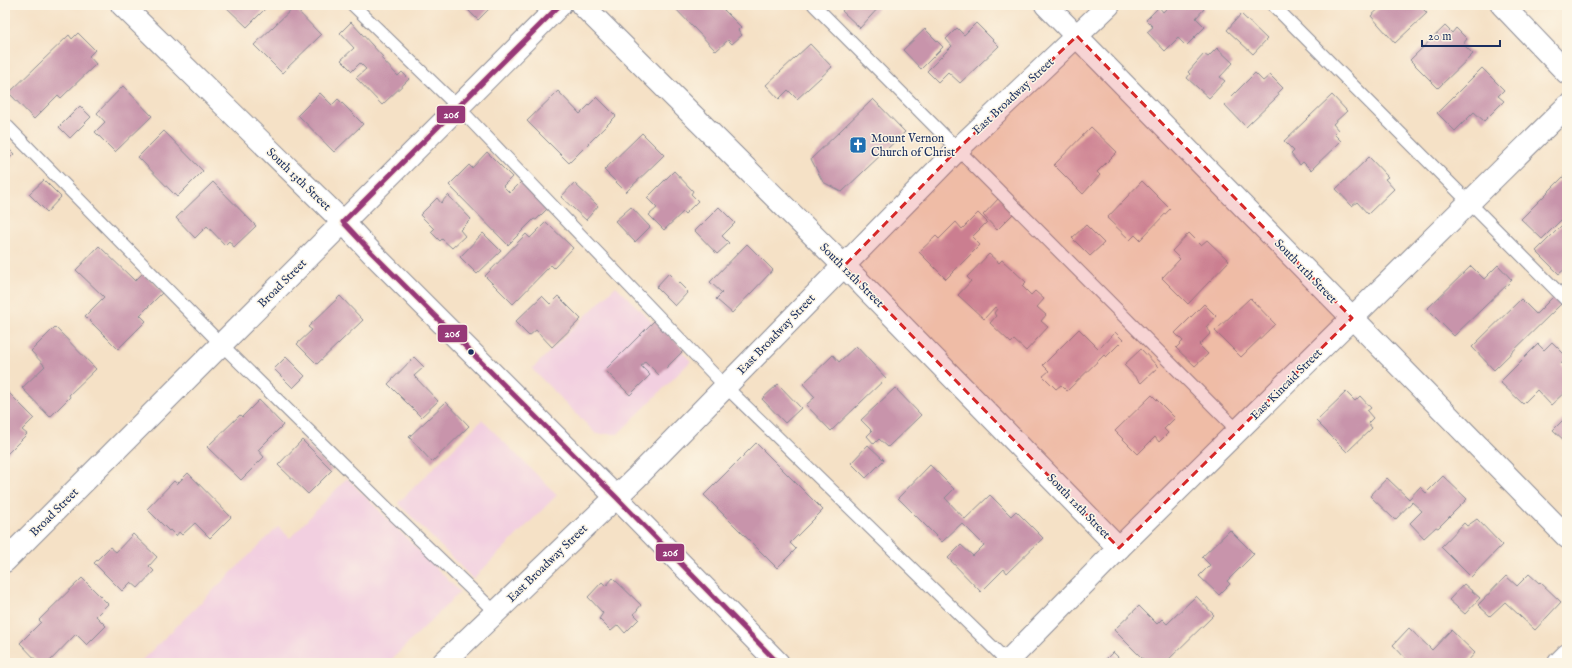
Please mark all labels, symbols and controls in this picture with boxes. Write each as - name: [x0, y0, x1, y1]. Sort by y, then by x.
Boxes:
- scale bar: [1422, 22, 1500, 48]
- text: 20 m: [1428, 29, 1451, 44]
- street label: East Broadway Street: [969, 55, 1057, 138]
- line badge: 206: [436, 105, 466, 124]
- text: 206: [443, 108, 460, 122]
- place label: Mount Vernon Church of Christ: [871, 131, 955, 160]
- church icon: Mount Vernon Church of Christ: [848, 135, 868, 155]
- street label: South 13th Street: [263, 145, 334, 214]
- street label: South 11th Street: [1271, 236, 1340, 307]
- street label: South 12th Street: [816, 240, 887, 311]
- street label: Broad Street: [255, 256, 310, 311]
- street label: East Broadway Street: [734, 291, 819, 378]
- line badge: 206: [437, 324, 468, 343]
- text: 206: [444, 327, 461, 341]
- street label: East Kincaid Street: [1247, 345, 1325, 423]
- unlabelled marker: [466, 347, 476, 357]
- street label: South 12th Street: [1044, 471, 1114, 542]
- street label: Broad Street: [27, 485, 82, 540]
- street label: East Broadway Street: [504, 521, 591, 606]
- line badge: 206: [655, 543, 685, 562]
- text: 206: [662, 546, 679, 560]

